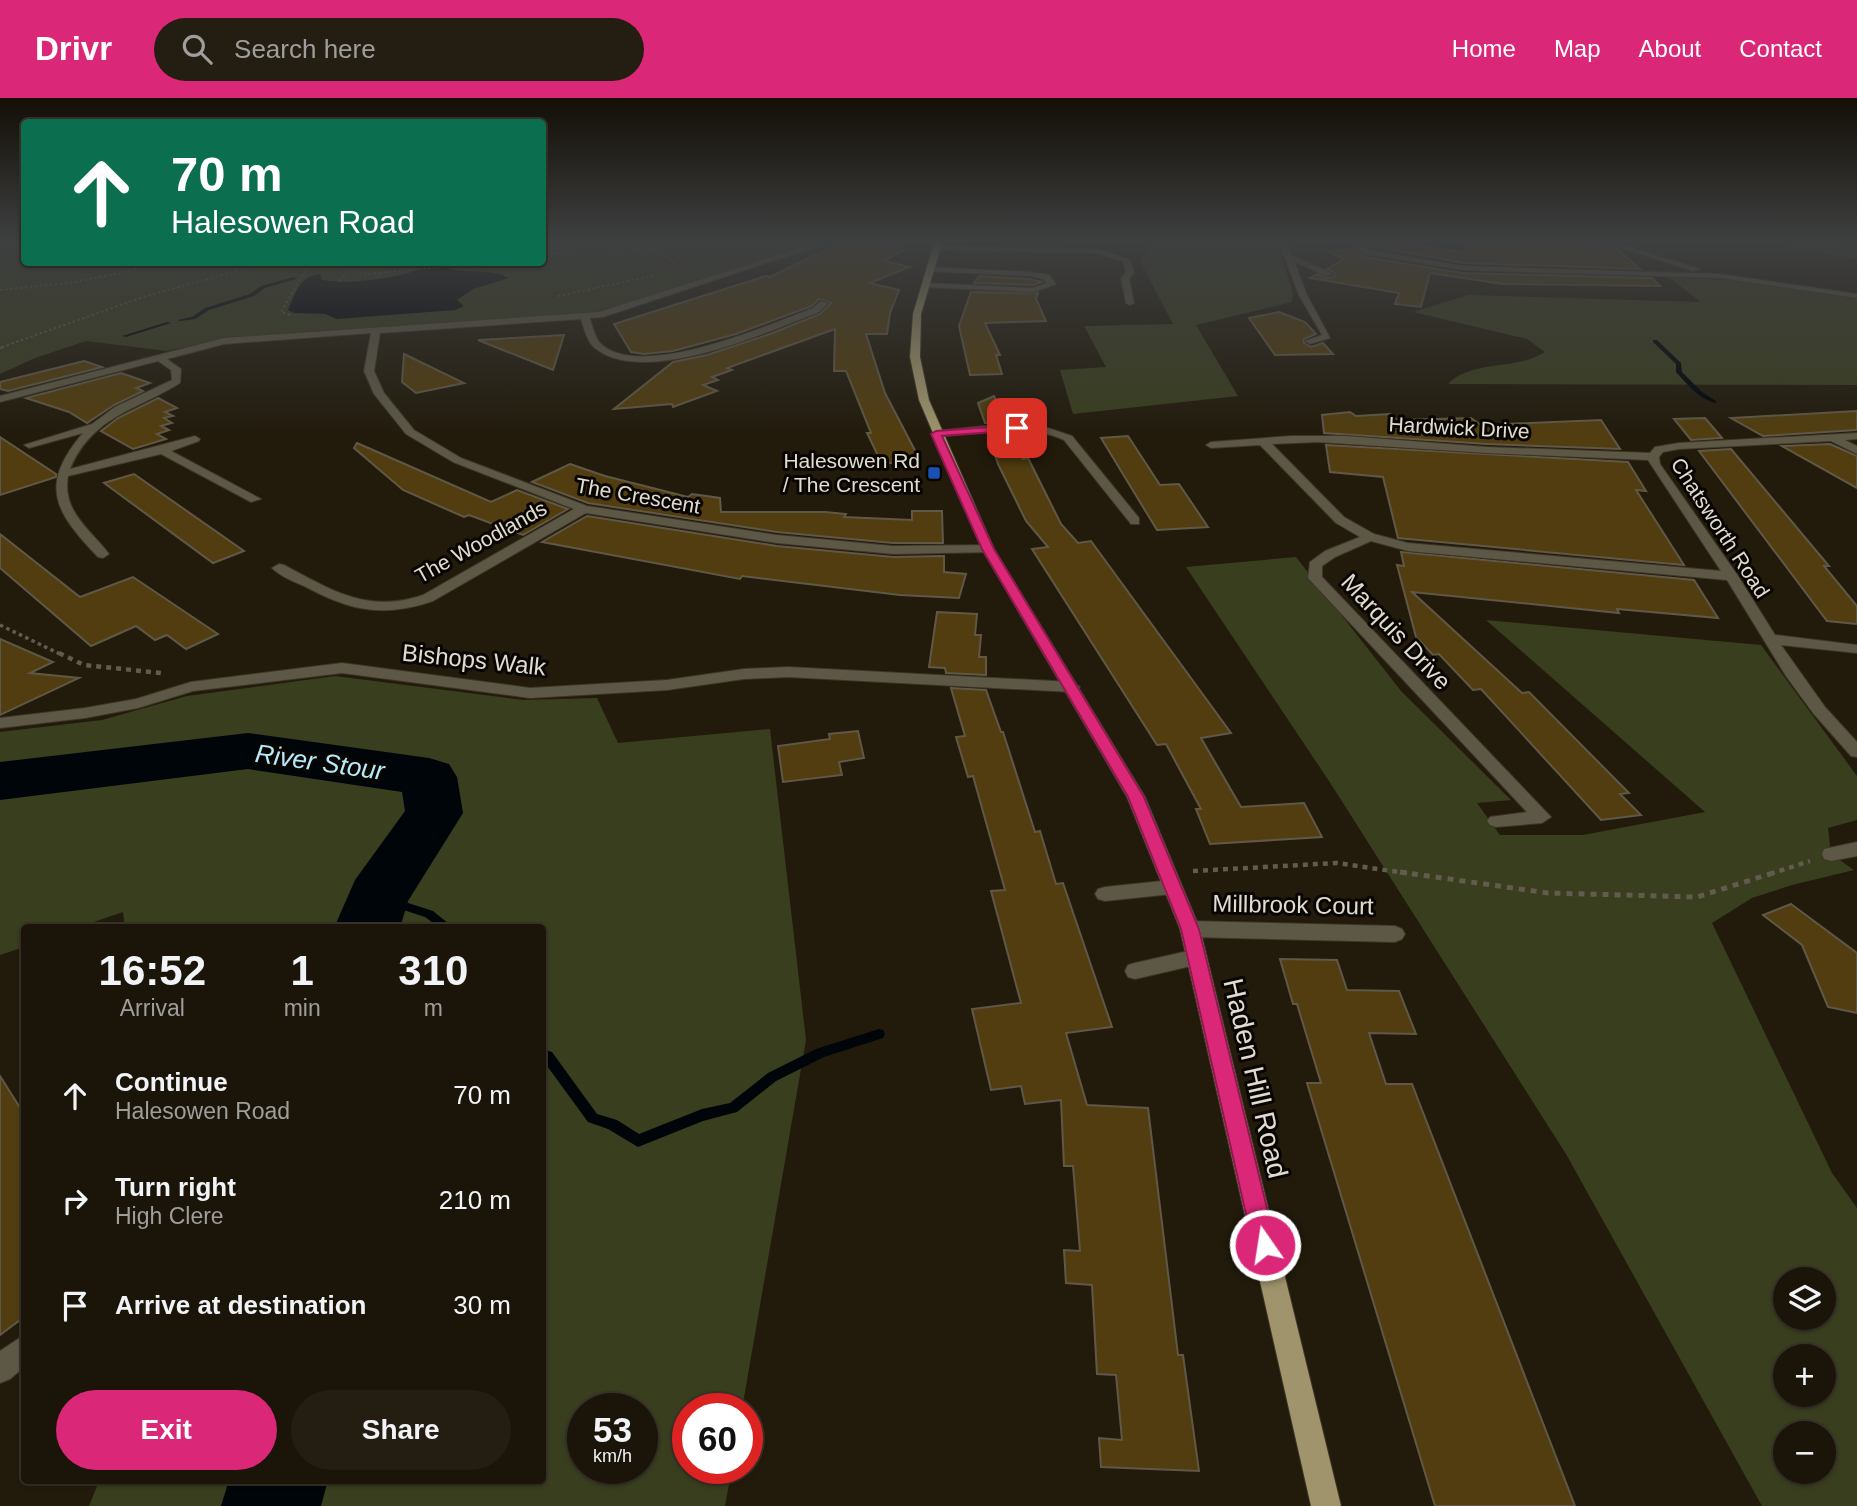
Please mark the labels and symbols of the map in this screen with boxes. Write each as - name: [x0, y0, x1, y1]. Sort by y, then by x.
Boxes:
- pin: [987, 398, 1047, 458]
- street label: Hardwick Drive: [1388, 412, 1530, 443]
- place label: Halesowen Rd / The Crescent: [783, 449, 920, 496]
- street label: Chatsworth Road: [1667, 453, 1774, 602]
- marker: Halesowen Rd / The Crescent: [926, 465, 942, 481]
- street label: The Crescent: [574, 473, 702, 518]
- street label: The Woodlands: [411, 496, 550, 587]
- street label: Marquis Drive: [1336, 568, 1457, 695]
- street label: Bishops Walk: [401, 639, 548, 681]
- water label: River Stour: [254, 738, 388, 786]
- street label: Millbrook Court: [1212, 890, 1374, 919]
- street label: Haden Hill Road: [1217, 975, 1294, 1181]
- position arrow: [1228, 1208, 1302, 1282]
- speed limit sign: 60: [672, 1393, 763, 1484]

